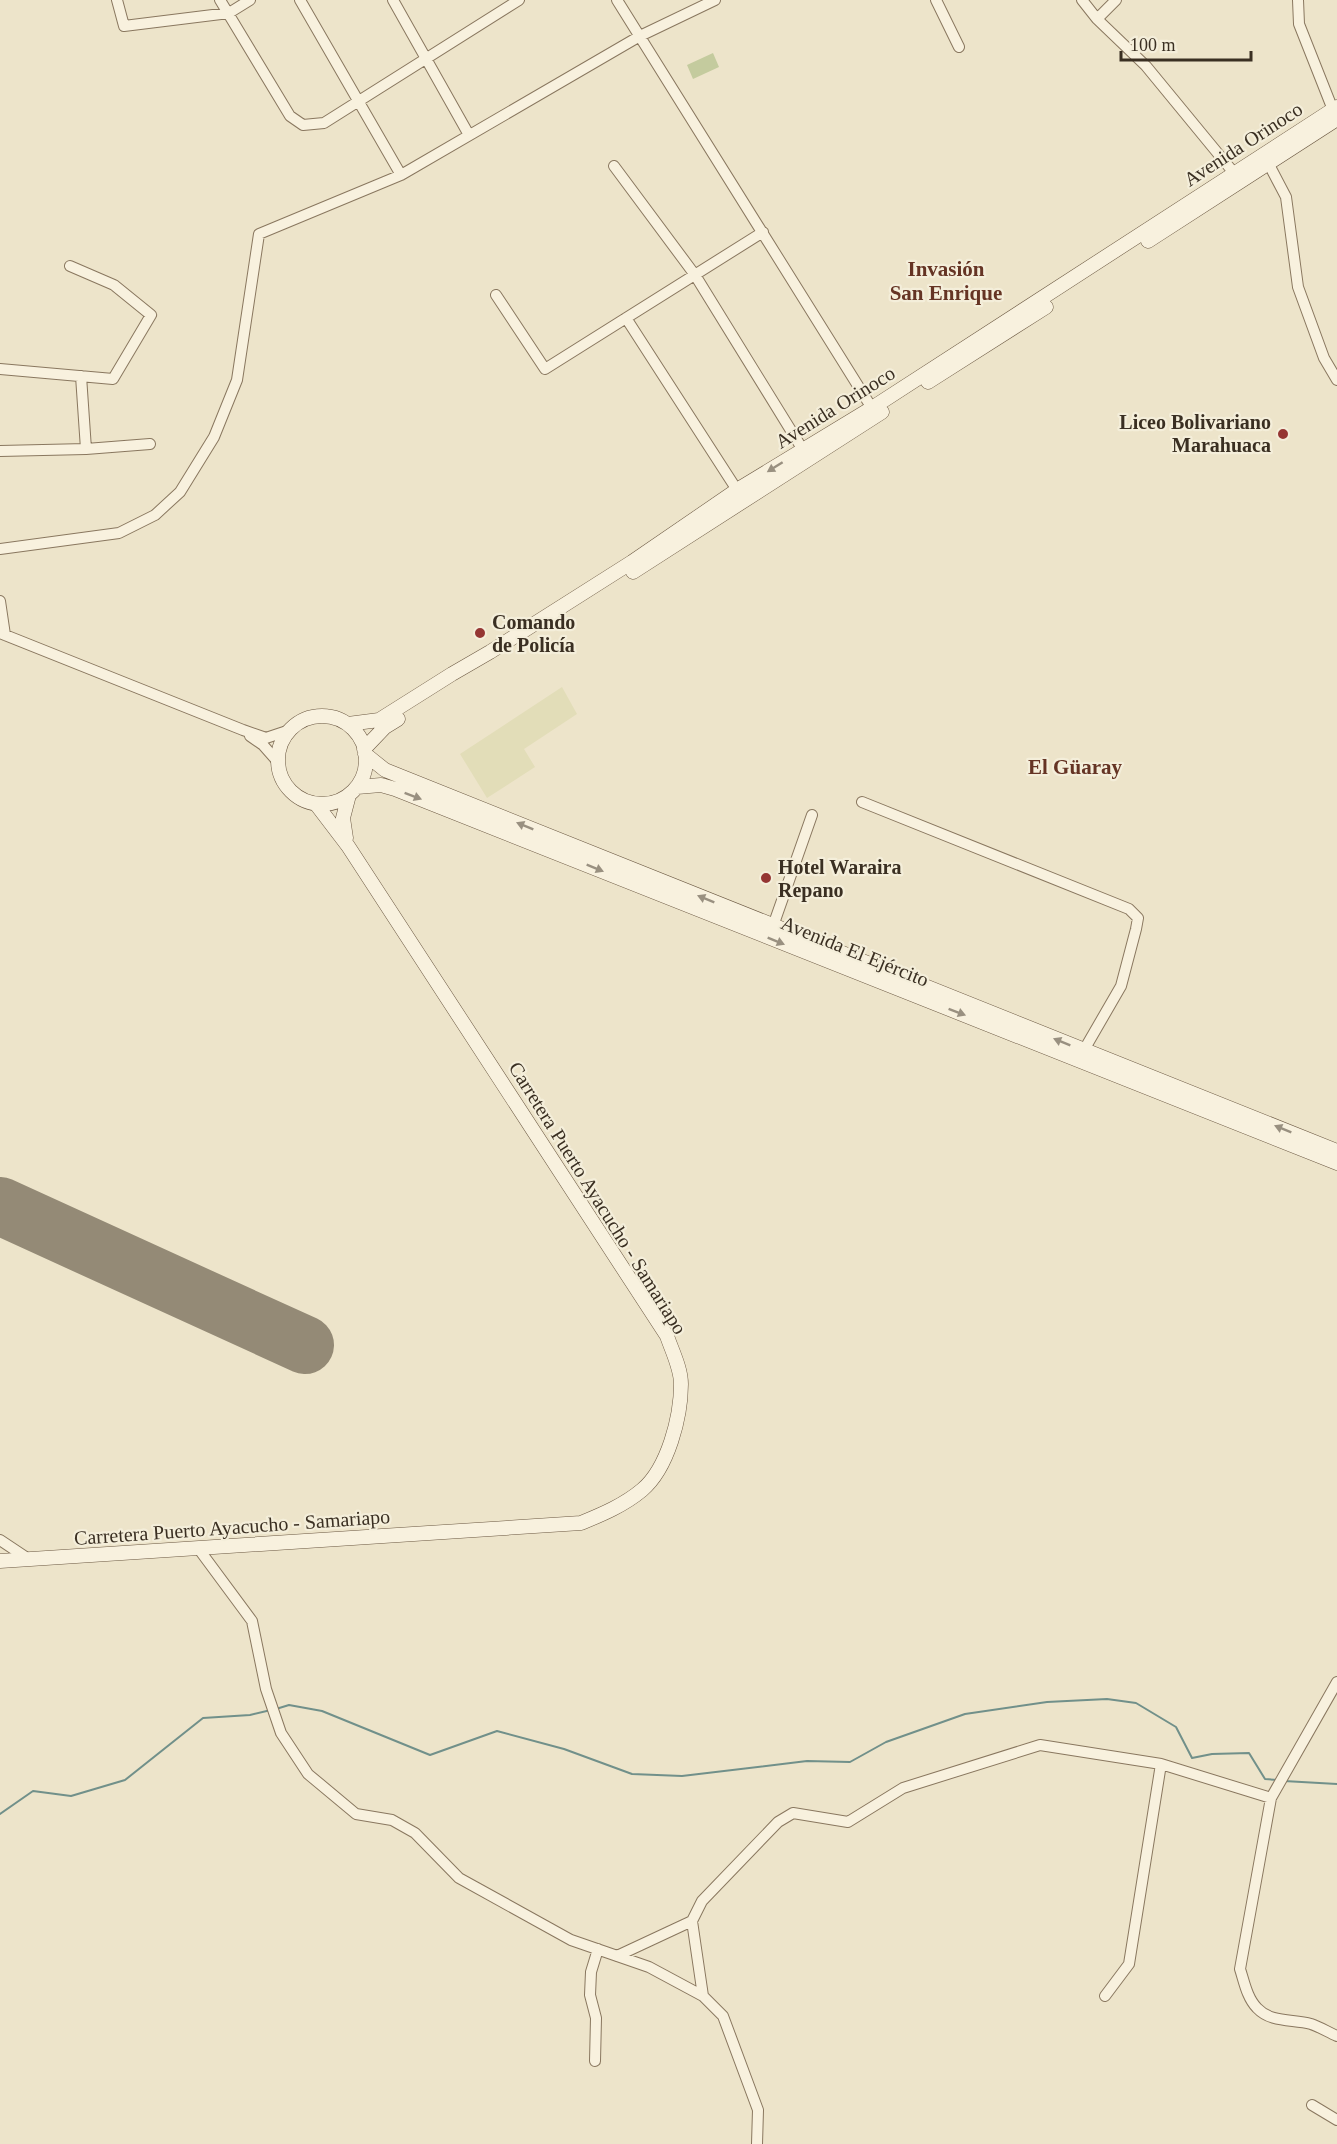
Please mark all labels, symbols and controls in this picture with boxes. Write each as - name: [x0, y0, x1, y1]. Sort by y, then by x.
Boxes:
- scale bar: [1121, 24, 1252, 62]
- text: 100 m: [1130, 35, 1176, 55]
- street label: Avenida Orinoco: [1180, 98, 1306, 190]
- district label: Invasión San Enrique: [890, 257, 1002, 305]
- street label: Avenida Orinoco: [771, 361, 899, 453]
- place label: Liceo Bolivariano Marahuaca: [1119, 411, 1271, 456]
- marker: Liceo Bolivariano Marahuaca: [1276, 427, 1290, 441]
- one-way arrow: [767, 461, 783, 472]
- place label: Comando de Policía: [492, 611, 575, 656]
- marker: Comando de Policía: [473, 626, 487, 640]
- district label: El Güaray: [1028, 755, 1122, 779]
- one-way arrow: [405, 791, 423, 801]
- one-way arrow: [516, 821, 534, 830]
- place label: Hotel Waraira Repano: [778, 856, 902, 902]
- one-way arrow: [586, 863, 604, 873]
- marker: Hotel Waraira Repano: [759, 871, 773, 885]
- one-way arrow: [697, 894, 715, 903]
- street label: Avenida El Ejército: [778, 911, 932, 992]
- one-way arrow: [767, 936, 785, 946]
- one-way arrow: [948, 1008, 966, 1018]
- one-way arrow: [1053, 1037, 1071, 1047]
- street label: Carretera Puerto Ayacucho - Samariapo: [504, 1058, 691, 1339]
- one-way arrow: [1273, 1124, 1291, 1134]
- street label: Carretera Puerto Ayacucho - Samariapo: [73, 1505, 391, 1550]

